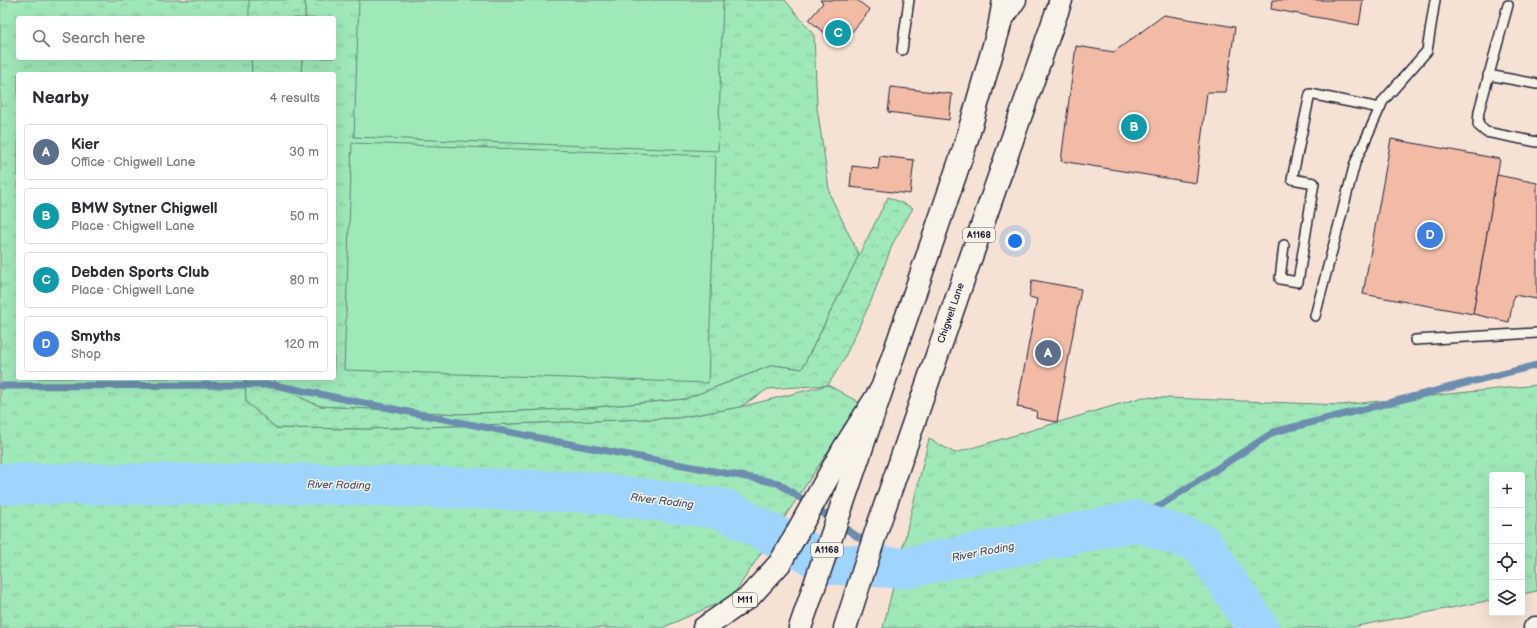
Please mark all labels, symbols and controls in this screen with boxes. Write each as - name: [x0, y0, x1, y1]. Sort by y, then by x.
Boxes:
- search box: [16, 16, 336, 60]
- pin: C: [825, 18, 851, 48]
- icon: search: [30, 27, 52, 49]
- text: Search here: [62, 29, 145, 48]
- text: Nearby: [32, 88, 89, 108]
- text: 4 results: [270, 90, 320, 106]
- pin: B: [1121, 112, 1147, 142]
- text: Kier: [71, 135, 99, 154]
- text: A: [42, 144, 50, 160]
- text: 30 m: [289, 144, 319, 160]
- text: Office · Chigwell Lane: [71, 154, 195, 170]
- text: BMW Sytner Chigwell: [71, 199, 218, 218]
- text: B: [41, 208, 51, 224]
- text: 50 m: [290, 208, 319, 224]
- text: Place · Chigwell Lane: [71, 218, 195, 234]
- pin: D: [1417, 220, 1443, 250]
- road number: A1168: [963, 228, 995, 242]
- your location: [1005, 231, 1025, 251]
- text: Debden Sports Club: [71, 263, 209, 282]
- text: C: [41, 272, 51, 288]
- text: 80 m: [290, 272, 319, 288]
- street label: Chigwell Lane: [935, 281, 967, 345]
- text: Place · Chigwell Lane: [71, 282, 195, 298]
- text: Smyths: [71, 327, 121, 346]
- text: D: [41, 336, 51, 352]
- text: 120 m: [284, 336, 319, 352]
- pin: A: [1035, 338, 1061, 368]
- text: Shop: [71, 346, 101, 362]
- map controls: [1489, 472, 1525, 616]
- button: +: [1489, 472, 1525, 508]
- water label: River Roding: [307, 478, 371, 492]
- water label: River Roding: [630, 491, 694, 511]
- button: −: [1489, 508, 1525, 544]
- water label: River Roding: [950, 540, 1016, 564]
- road number: A1168: [811, 543, 843, 557]
- button: locate: [1489, 544, 1525, 580]
- button: layers: [1489, 580, 1525, 616]
- road number: M11: [733, 593, 757, 607]

